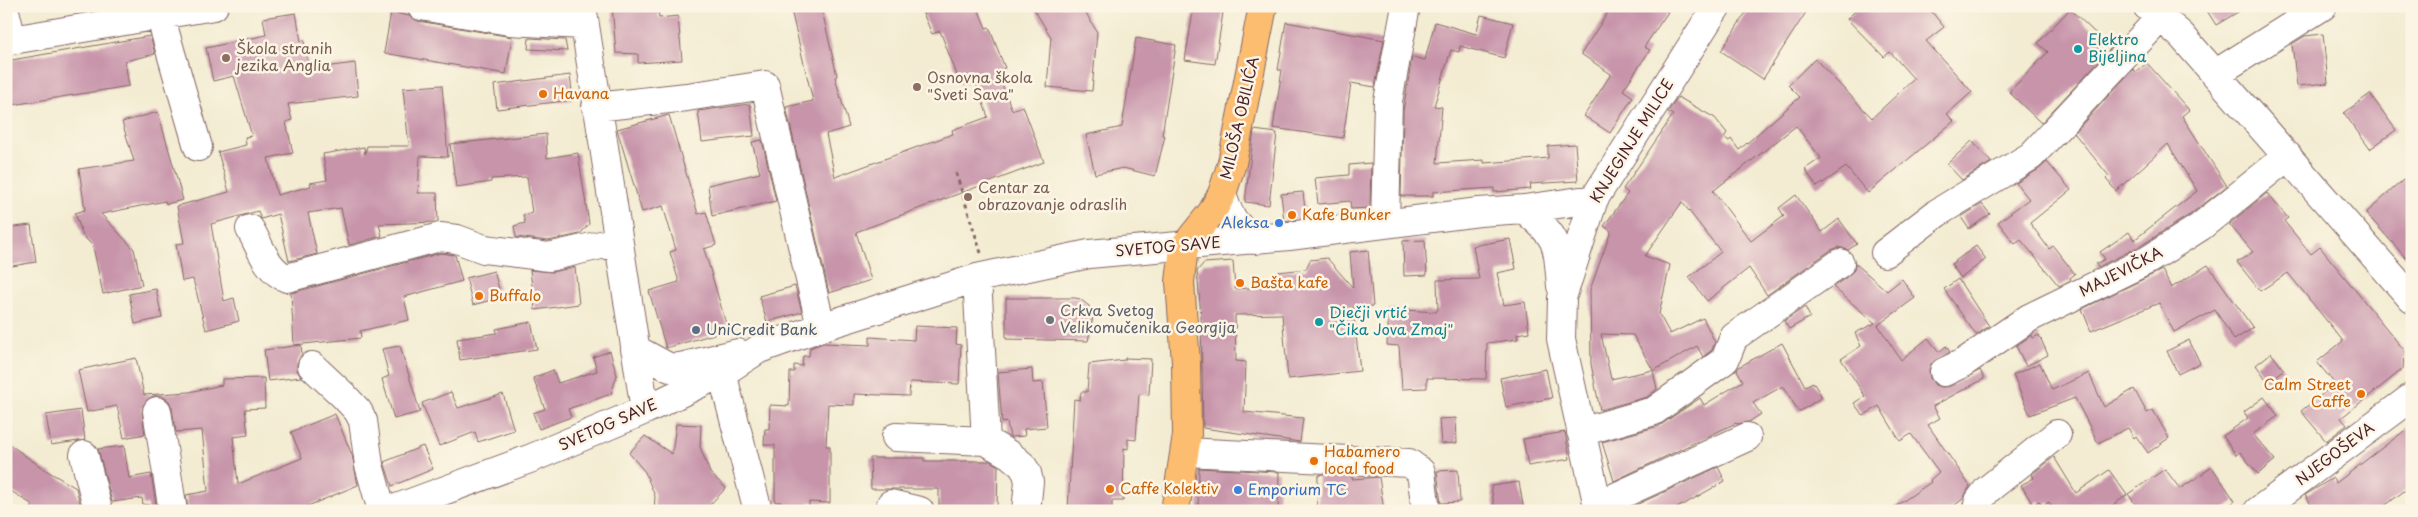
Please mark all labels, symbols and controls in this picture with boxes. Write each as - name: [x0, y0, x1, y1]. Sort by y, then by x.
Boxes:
- place label: Elektro Bijeljina: [2088, 27, 2147, 67]
- place label: Škola stranih jezika Anglia: [234, 36, 333, 76]
- marker: Elektro Bijeljina: [2072, 43, 2084, 55]
- marker: Škola stranih jezika Anglia: [220, 52, 232, 64]
- street label: MILOŠA OBILIĆA: [1213, 54, 1264, 181]
- place label: Osnovna škola "Sveti Sava": [927, 65, 1033, 105]
- street label: KNJEGINJE MILICE: [1583, 74, 1678, 207]
- place label: Havana: [553, 81, 610, 104]
- marker: Osnovna škola "Sveti Sava": [911, 81, 923, 93]
- marker: Havana: [537, 88, 549, 100]
- place label: Centar za obrazovanje odraslih: [978, 175, 1127, 215]
- marker: Centar za obrazovanje odraslih: [962, 191, 974, 203]
- place label: Kafe Bunker: [1302, 202, 1391, 225]
- marker: Kafe Bunker: [1286, 209, 1298, 221]
- place label: Aleksa: [1221, 210, 1270, 233]
- marker: Aleksa: [1273, 217, 1285, 229]
- street label: SVETOG SAVE: [1114, 229, 1222, 262]
- street label: MAJEVIČKA: [2075, 240, 2166, 302]
- place label: Bašta kafe: [1250, 270, 1328, 293]
- marker: Bašta kafe: [1234, 277, 1246, 289]
- place label: Buffalo: [489, 283, 541, 306]
- marker: Buffalo: [473, 290, 485, 302]
- place label: Crkva Svetog Velikomučenika Georgija: [1060, 298, 1237, 338]
- place label: Dječji vrtić "Čika Jova Zmaj": [1329, 300, 1453, 340]
- marker: Crkva Svetog Velikomučenika Georgija: [1044, 314, 1056, 326]
- marker: Dječji vrtić "Čika Jova Zmaj": [1313, 316, 1325, 328]
- place label: UniCredit Bank: [706, 317, 817, 340]
- marker: UniCredit Bank: [690, 324, 702, 336]
- place label: Calm Street Caffe: [2263, 372, 2351, 412]
- marker: Calm Street Caffe: [2355, 388, 2367, 400]
- street label: SVETOG SAVE: [554, 392, 660, 456]
- street label: NJEGOŠEVA: [2290, 415, 2378, 490]
- place label: Habamero local food: [1324, 439, 1400, 479]
- marker: Habamero local food: [1308, 455, 1320, 467]
- place label: Caffe Kolektiv: [1120, 476, 1219, 499]
- place label: Emporium TC: [1248, 477, 1347, 500]
- marker: Caffe Kolektiv: [1104, 483, 1116, 495]
- marker: Emporium TC: [1232, 484, 1244, 496]

